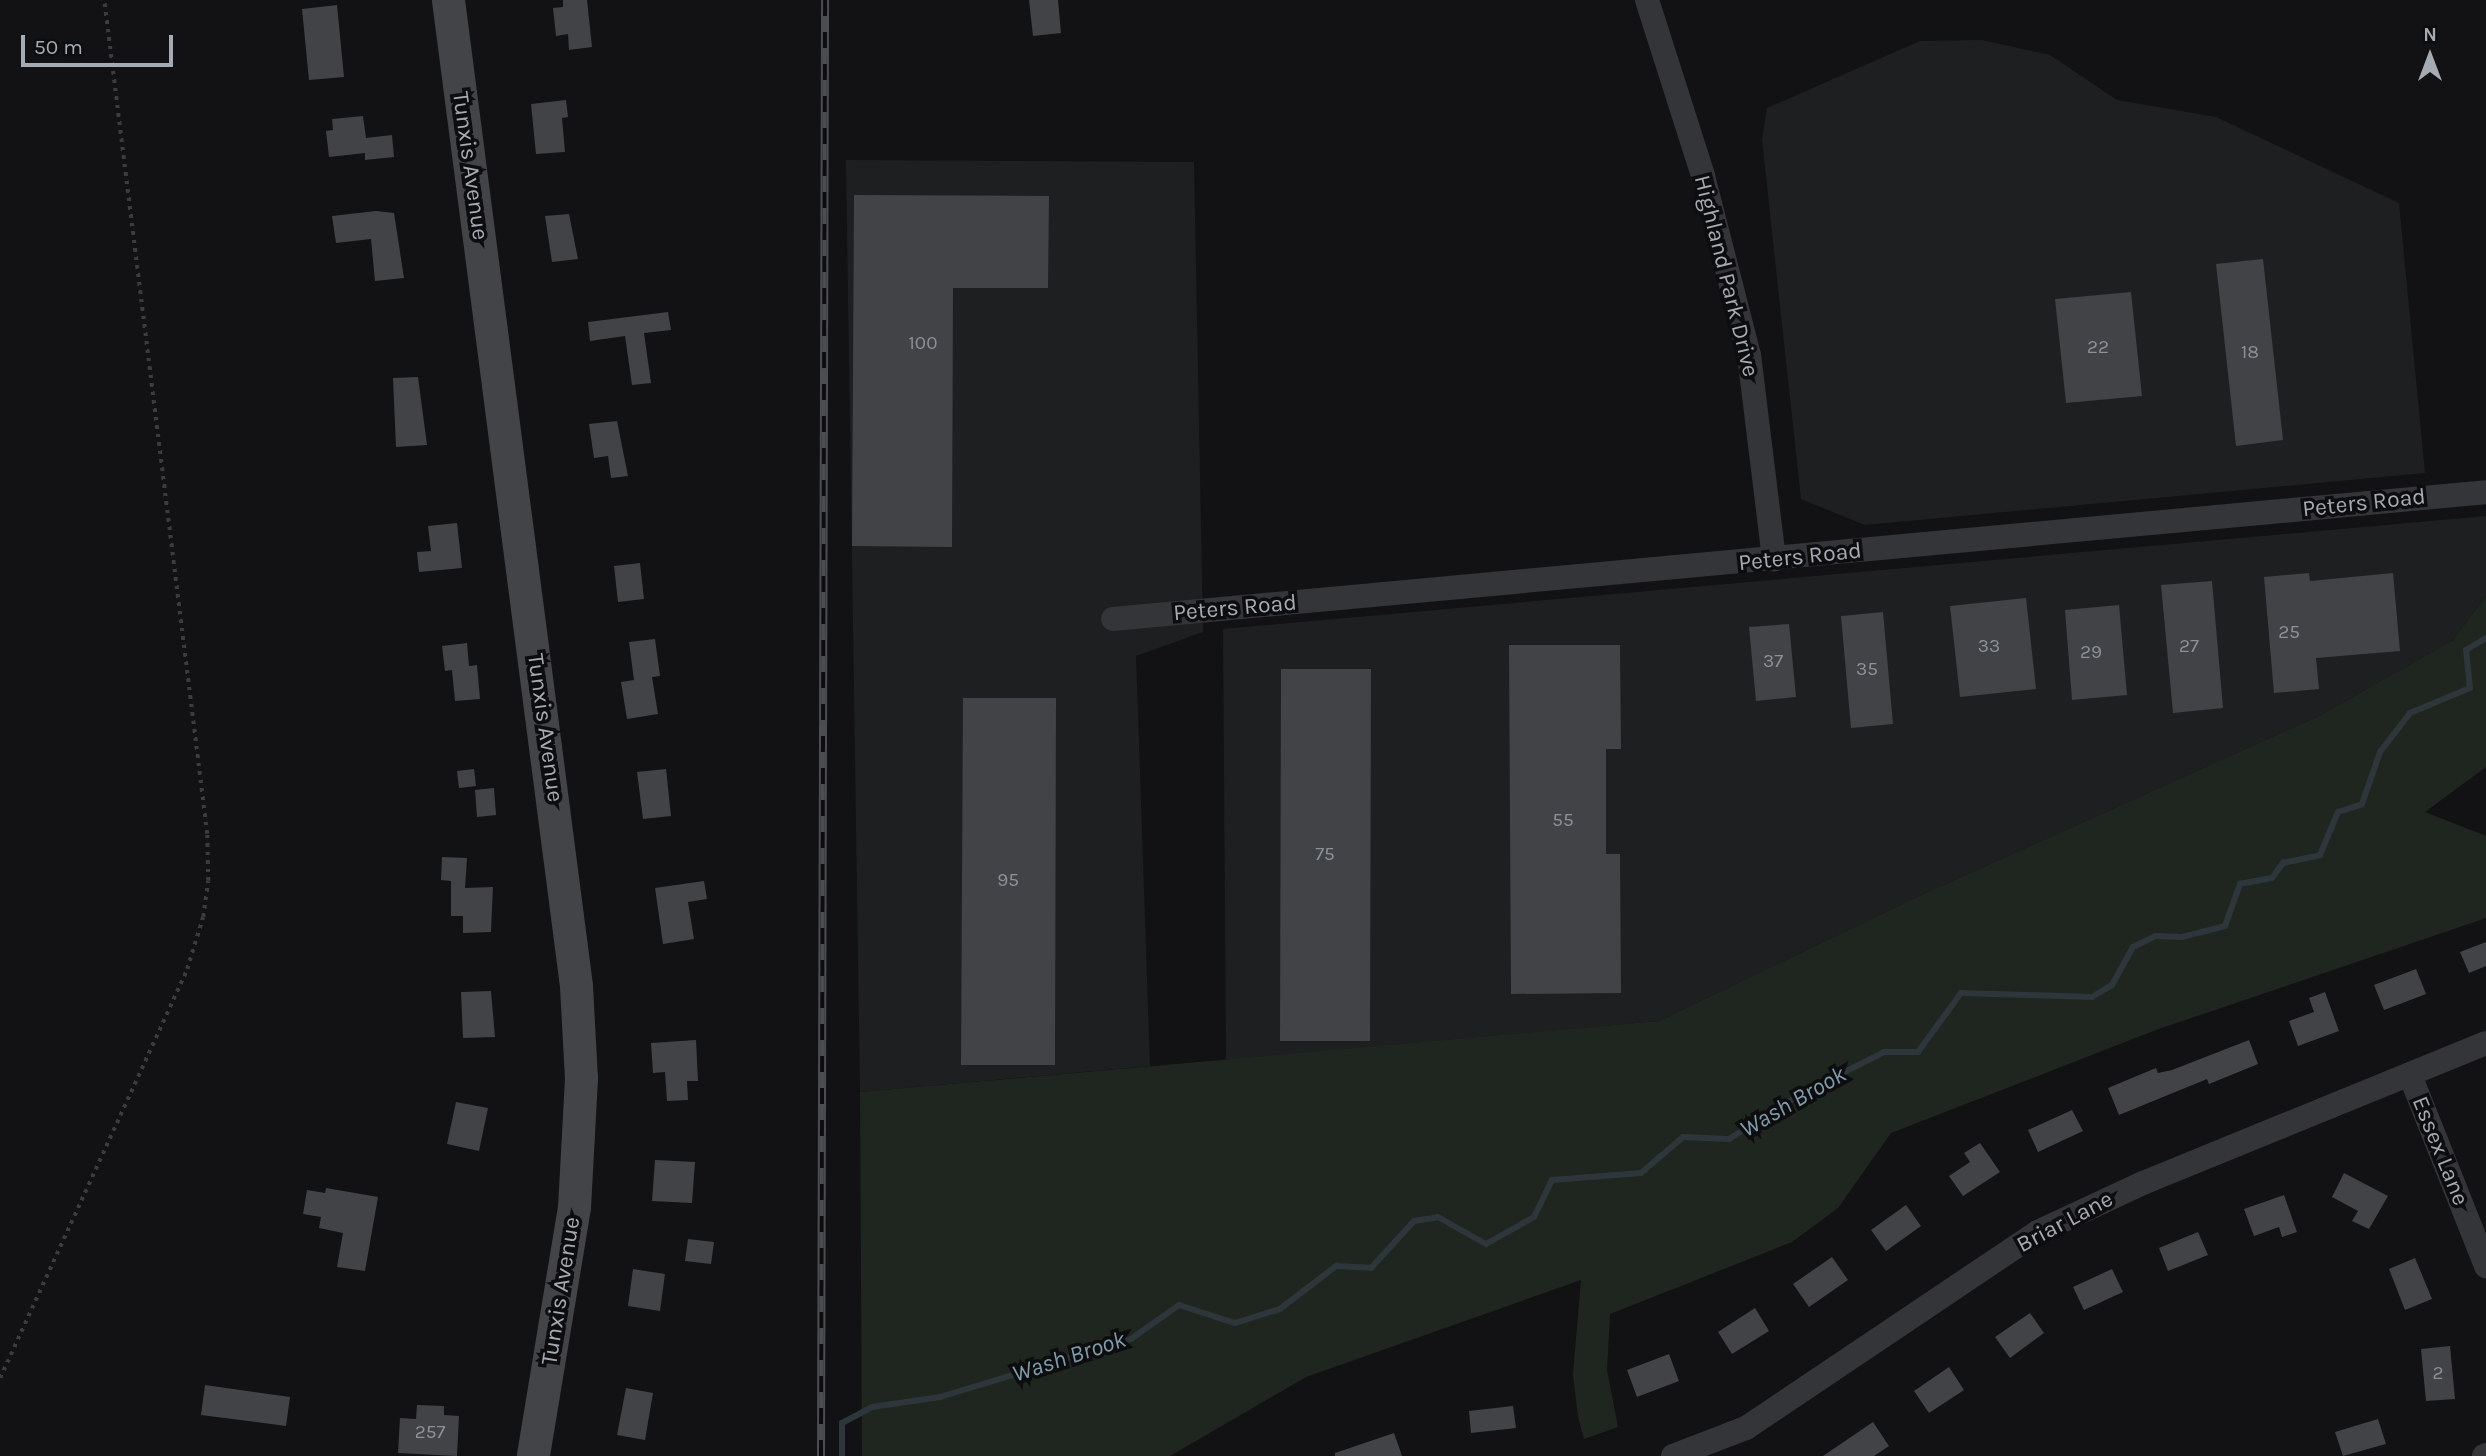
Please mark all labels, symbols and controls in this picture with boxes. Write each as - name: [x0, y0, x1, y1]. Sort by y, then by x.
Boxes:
- scale bar: [24, 21, 177, 65]
- north arrow: [2395, 21, 2465, 91]
- text: N: [2423, 24, 2437, 46]
- text: 50 m: [34, 35, 83, 59]
- street label: Tunxis Avenue: [446, 90, 494, 242]
- street label: Highland Park Drive: [1688, 172, 1764, 380]
- house number: 100: [909, 333, 937, 355]
- house number: 22: [2087, 337, 2109, 359]
- house number: 18: [2241, 342, 2259, 364]
- street label: Peters Road: [2301, 483, 2427, 523]
- street label: Peters Road: [1737, 537, 1863, 577]
- street label: Peters Road: [1172, 589, 1298, 627]
- house number: 25: [2278, 622, 2300, 644]
- house number: 33: [1978, 636, 2000, 658]
- house number: 27: [2179, 636, 2199, 658]
- house number: 29: [2080, 642, 2102, 664]
- house number: 37: [1763, 651, 1783, 673]
- street label: Tunxis Avenue: [521, 652, 569, 804]
- house number: 35: [1856, 659, 1878, 681]
- house number: 55: [1552, 810, 1574, 832]
- house number: 75: [1315, 844, 1335, 866]
- house number: 95: [997, 870, 1019, 892]
- water label: Wash Brook: [1735, 1060, 1851, 1144]
- street label: Essex Lane: [2406, 1092, 2474, 1210]
- street label: Briar Lane: [2012, 1185, 2118, 1259]
- street label: Tunxis Avenue: [536, 1215, 586, 1367]
- water label: Wash Brook: [1009, 1325, 1129, 1389]
- house number: 2: [2432, 1363, 2444, 1385]
- house number: 257: [415, 1422, 445, 1444]

